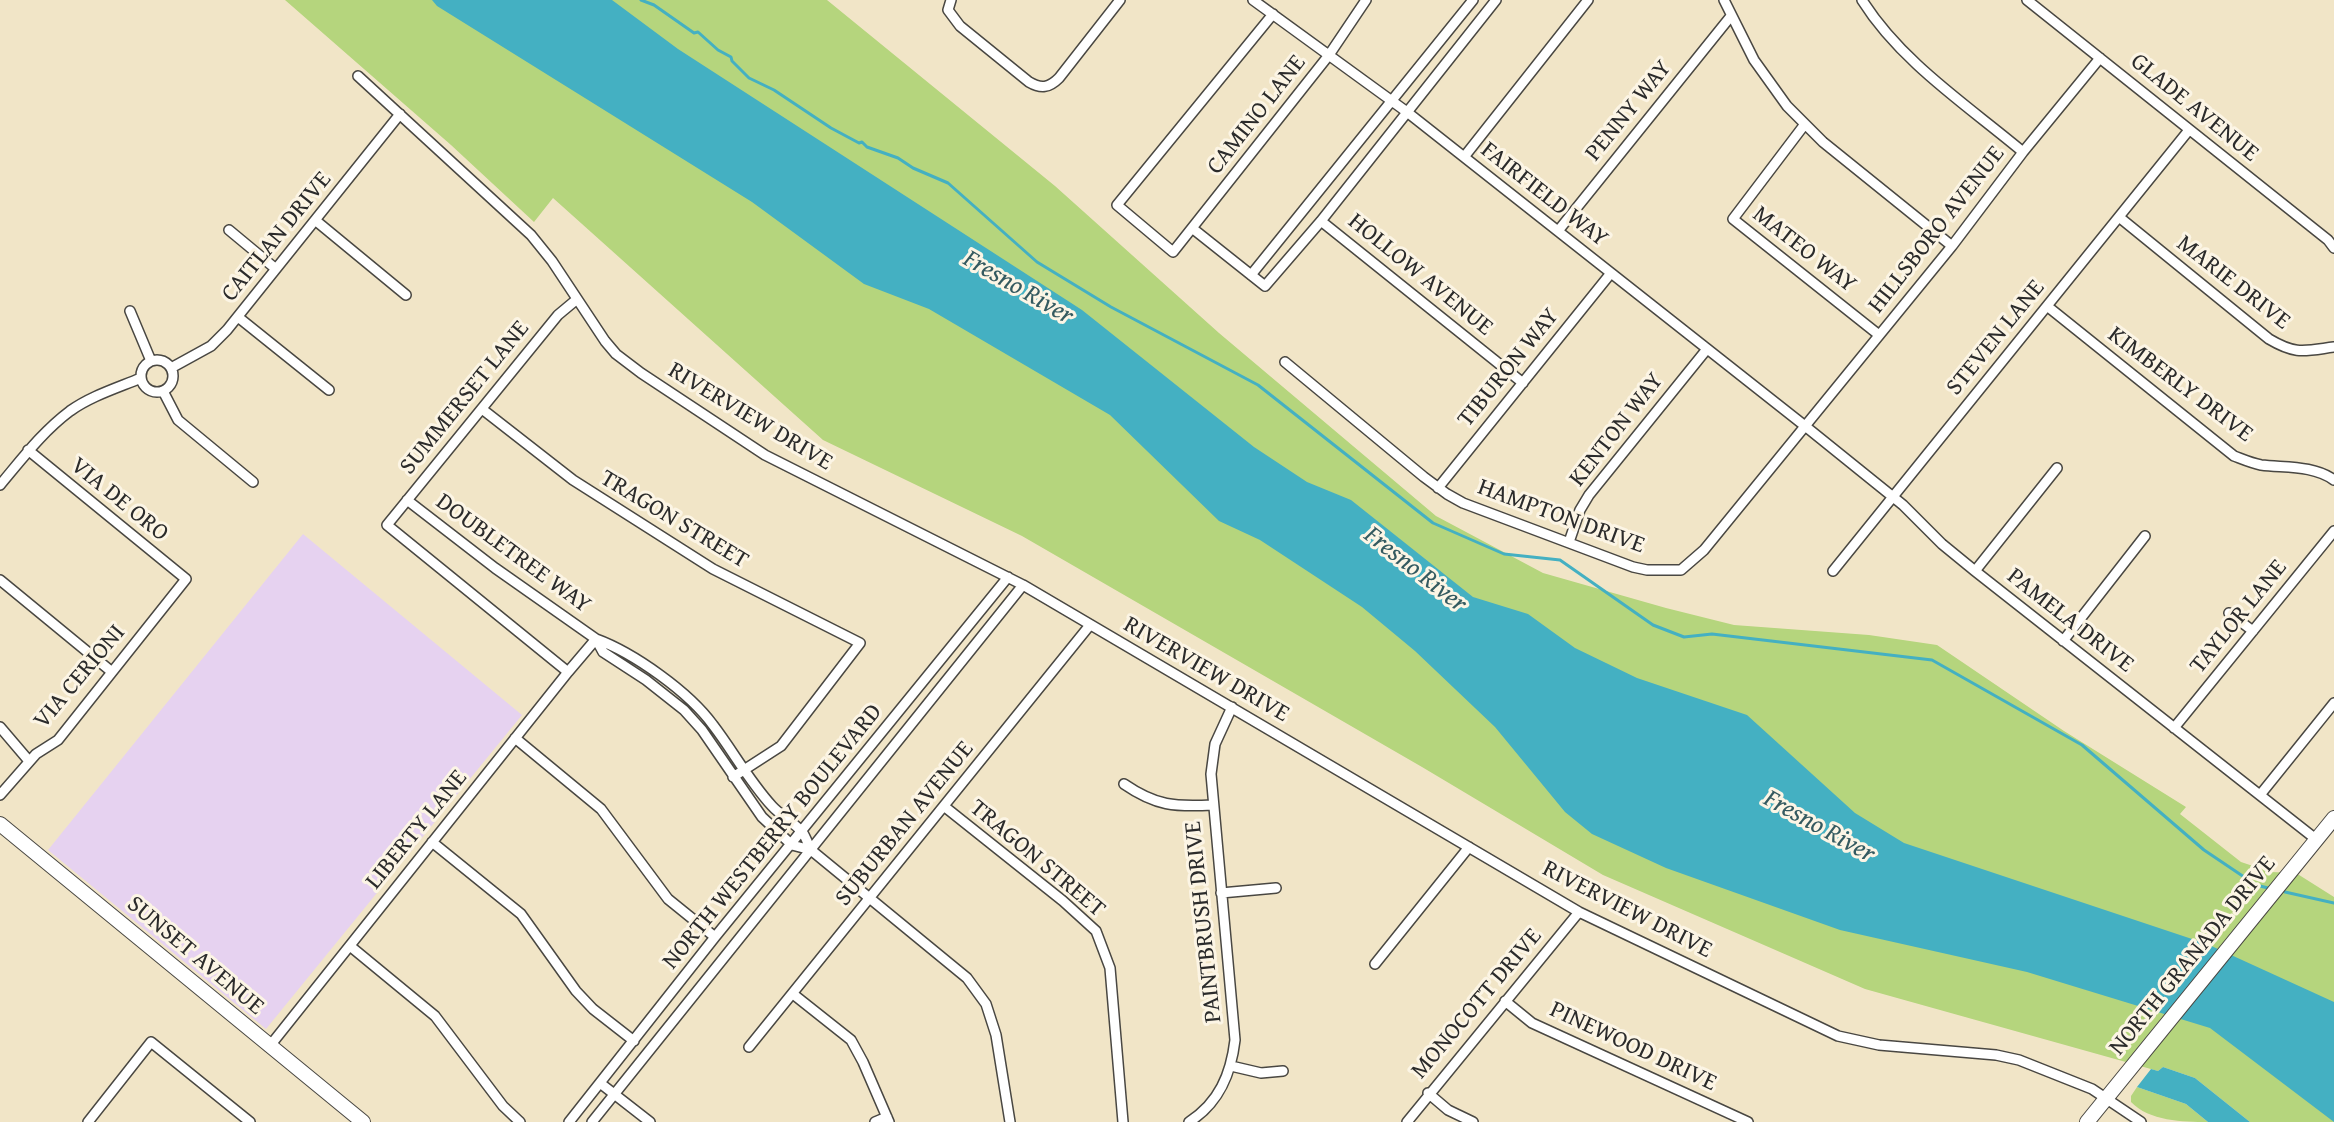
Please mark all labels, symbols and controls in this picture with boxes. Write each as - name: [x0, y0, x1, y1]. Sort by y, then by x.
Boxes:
- street label: GLADE AVENUE: [2124, 48, 2264, 168]
- street label: CAMINO LANE: [1201, 50, 1313, 180]
- street label: PENNY WAY: [1580, 55, 1678, 167]
- street label: FAIRFIELD WAY: [1475, 136, 1613, 254]
- street label: HILLSBORO AVENUE: [1863, 141, 2011, 319]
- street label: CAITLAN DRIVE: [216, 166, 338, 308]
- street label: MATEO WAY: [1746, 201, 1862, 299]
- street label: HOLLOW AVENUE: [1342, 208, 1498, 342]
- street label: MARIE DRIVE: [2170, 230, 2296, 336]
- water label: Fresno River: [957, 244, 1079, 332]
- street label: STEVEN LANE: [1941, 274, 2051, 402]
- street label: TIBURON WAY: [1452, 303, 1566, 433]
- street label: SUMMERSET LANE: [394, 315, 536, 481]
- street label: KIMBERLY DRIVE: [2102, 321, 2258, 449]
- street label: RIVERVIEW DRIVE: [663, 357, 837, 477]
- street label: KENTON WAY: [1564, 367, 1670, 493]
- street label: VIA DE ORO: [64, 452, 174, 548]
- street label: TRAGON STREET: [595, 464, 753, 576]
- street label: HAMPTON DRIVE: [1474, 473, 1648, 561]
- street label: DOUBLETREE WAY: [430, 488, 596, 620]
- water label: Fresno River: [1357, 520, 1473, 620]
- street label: TAYLOR LANE: [2184, 554, 2294, 680]
- street label: PAMELA DRIVE: [2001, 563, 2139, 679]
- street label: RIVERVIEW DRIVE: [1118, 611, 1294, 729]
- street label: VIA CERIONI: [28, 619, 132, 735]
- street label: NORTH WESTBERRY BOULEVARD: [657, 698, 889, 976]
- street label: SUBURBAN AVENUE: [830, 736, 980, 912]
- street label: LIBERTY LANE: [360, 764, 474, 896]
- water label: Fresno River: [1758, 784, 1880, 870]
- street label: TRAGON STREET: [963, 794, 1111, 924]
- street label: PAINTBRUSH DRIVE: [1179, 820, 1229, 1024]
- street label: NORTH GRANADA DRIVE: [2104, 850, 2282, 1062]
- street label: RIVERVIEW DRIVE: [1537, 855, 1717, 965]
- street label: SUNSET AVENUE: [121, 890, 269, 1022]
- street label: MONOCOTT DRIVE: [1406, 923, 1548, 1085]
- street label: PINEWOOD DRIVE: [1545, 996, 1721, 1098]

